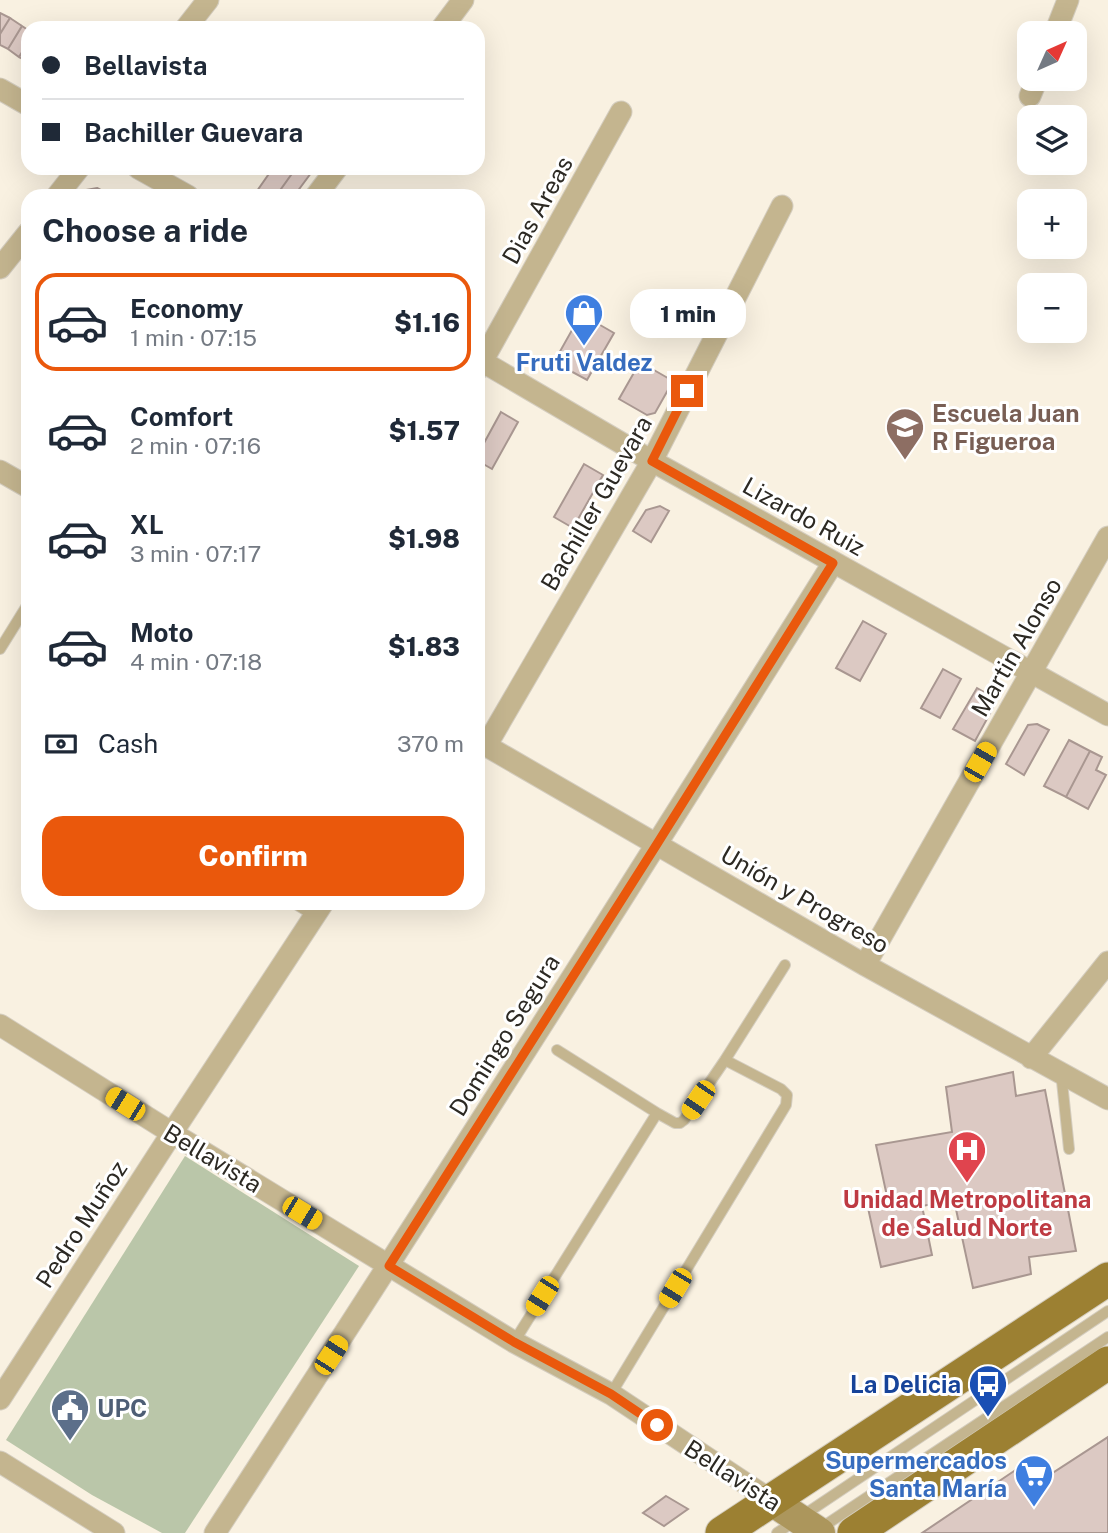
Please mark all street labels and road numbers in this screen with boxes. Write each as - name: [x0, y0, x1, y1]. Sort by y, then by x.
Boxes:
- street label: Dias Areas: [496, 151, 578, 269]
- street label: Bachiller Guevara: [535, 411, 657, 595]
- street label: Lizardo Ruiz: [738, 471, 870, 561]
- street label: Martin Alonso: [965, 573, 1067, 721]
- street label: Unión y Progreso: [716, 839, 894, 959]
- street label: Domingo Segura: [443, 949, 565, 1121]
- street label: Bellavista: [159, 1118, 267, 1198]
- street label: Pedro Muñoz: [30, 1155, 132, 1293]
- street label: Bellavista: [680, 1434, 786, 1516]

